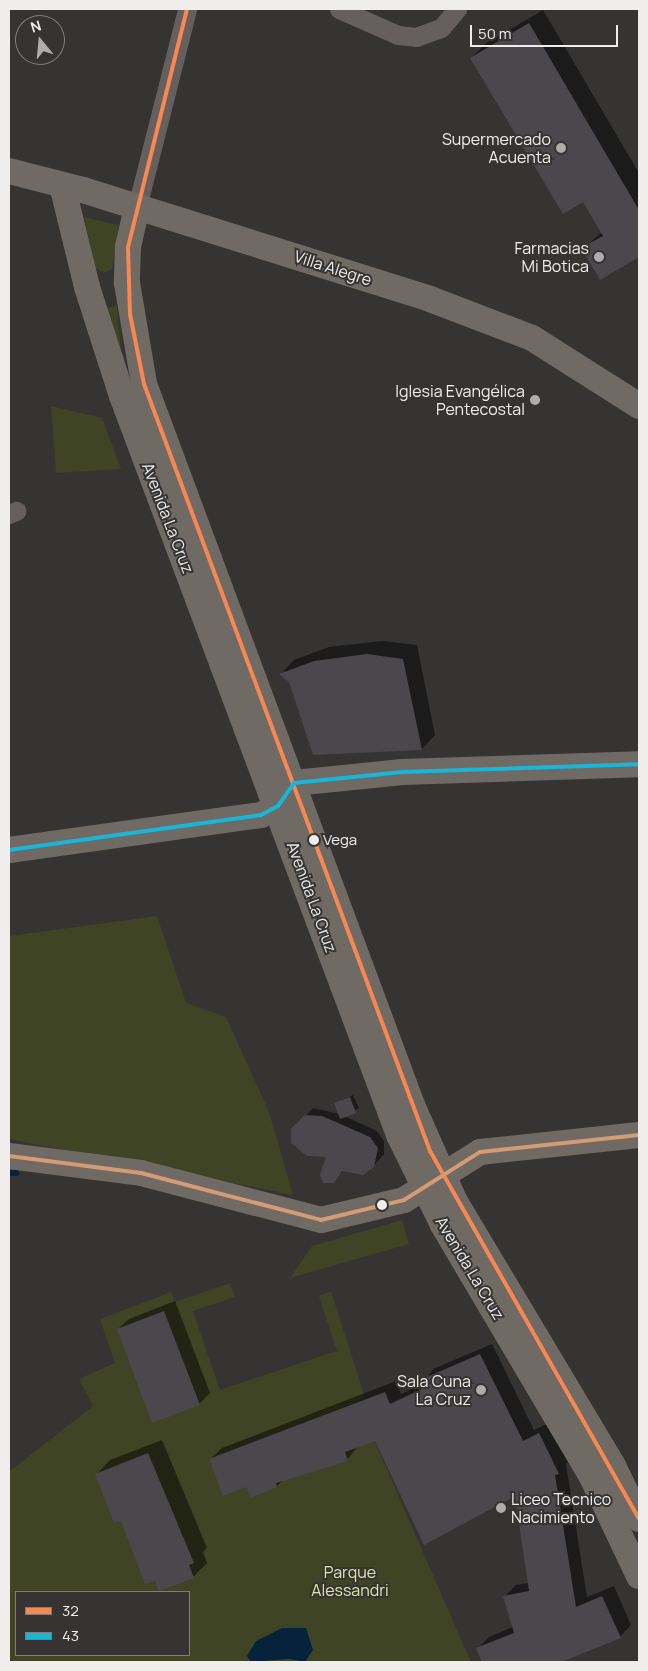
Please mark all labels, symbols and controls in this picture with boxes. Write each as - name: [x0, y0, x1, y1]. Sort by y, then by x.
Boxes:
- north arrow: [15, 15, 65, 65]
- scale bar: [473, 15, 620, 47]
- text: N: [28, 16, 43, 37]
- text: 50 m: [478, 23, 512, 44]
- place label: Supermercado Acuenta: [442, 129, 551, 167]
- marker: Supermercado Acuenta: [555, 142, 567, 154]
- place label: Farmacias Mi Botica: [515, 238, 589, 276]
- street label: Villa Alegre: [292, 246, 374, 290]
- marker: Farmacias Mi Botica: [593, 251, 605, 263]
- place label: Iglesia Evangélica Pentecostal: [395, 381, 525, 419]
- marker: Iglesia Evangélica Pentecostal: [529, 394, 541, 406]
- street label: Avenida La Cruz: [138, 460, 198, 576]
- place label: Vega: [323, 831, 357, 849]
- marker: Vega: [309, 835, 319, 845]
- street label: Avenida La Cruz: [283, 839, 341, 955]
- unlabelled marker: [377, 1200, 387, 1210]
- street label: Avenida La Cruz: [432, 1213, 508, 1323]
- place label: Sala Cuna La Cruz: [397, 1371, 471, 1409]
- marker: Sala Cuna La Cruz: [475, 1384, 487, 1396]
- place label: Liceo Tecnico Nacimiento: [511, 1489, 611, 1527]
- marker: Liceo Tecnico Nacimiento: [495, 1502, 507, 1514]
- park label: Parque Alessandri: [311, 1562, 389, 1600]
- legend: [15, 1591, 190, 1656]
- text: 32: [62, 1600, 79, 1621]
- text: 43: [62, 1625, 79, 1646]

